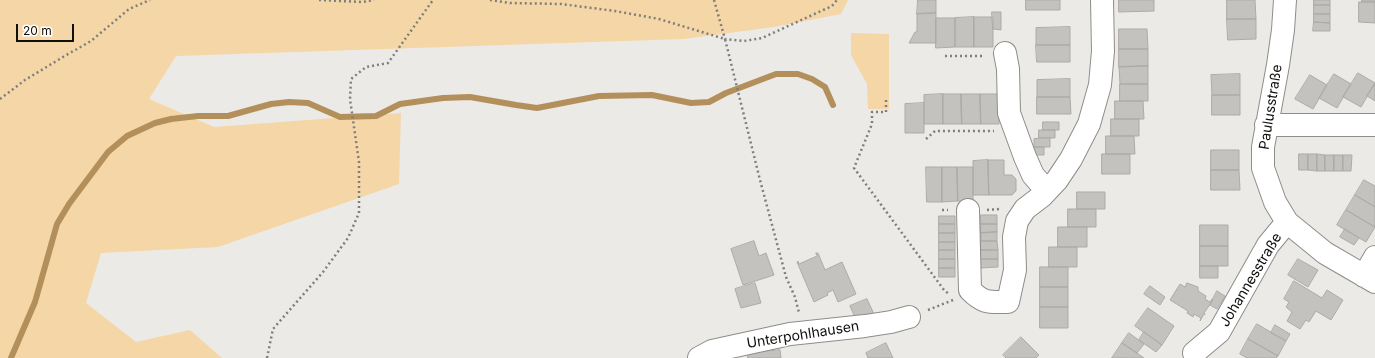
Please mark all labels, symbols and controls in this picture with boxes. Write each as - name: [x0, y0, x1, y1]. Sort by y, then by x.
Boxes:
- scale bar: [18, 16, 76, 42]
- text: 20 m: [23, 23, 52, 38]
- street label: Paulusstraße: [1256, 63, 1286, 151]
- street label: Johannesstraße: [1216, 230, 1286, 330]
- street label: Unterpohlhausen: [746, 318, 860, 352]

